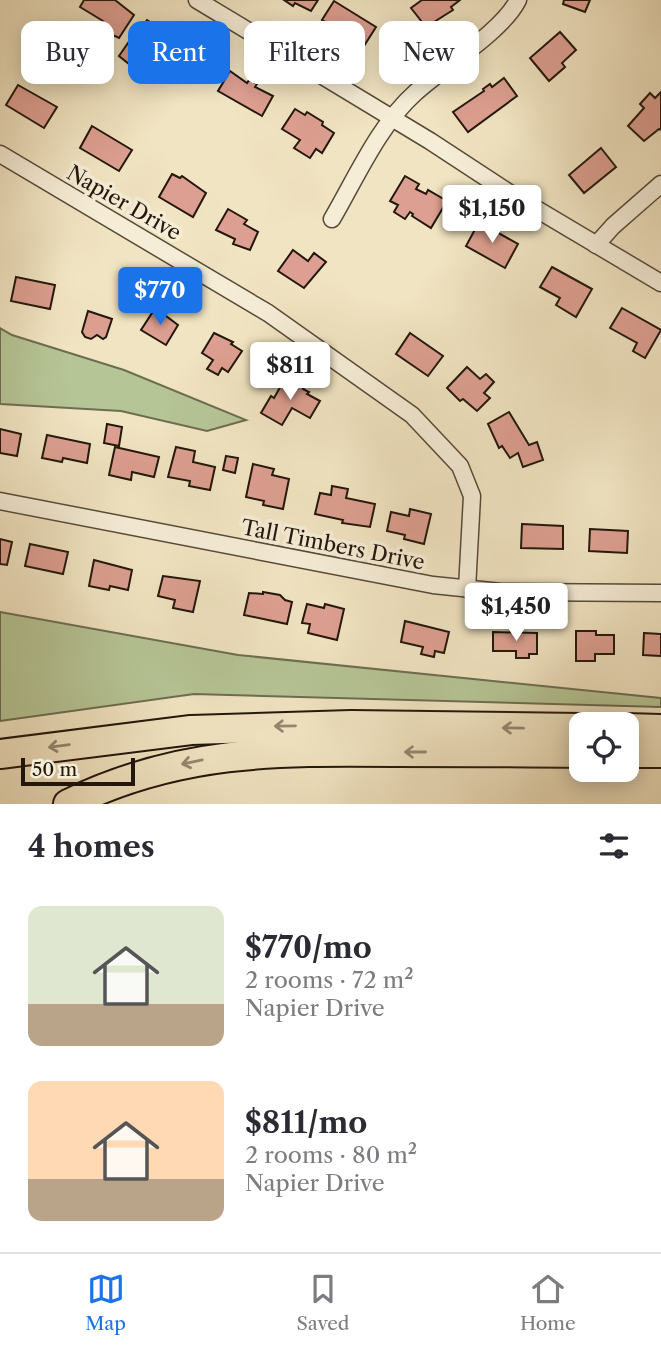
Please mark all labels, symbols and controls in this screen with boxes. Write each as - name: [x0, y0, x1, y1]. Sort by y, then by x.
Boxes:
- chip: Buy: [21, 21, 114, 84]
- chip: Rent: [128, 21, 230, 84]
- chip: Filters: [244, 21, 365, 84]
- chip: New: [379, 21, 479, 84]
- street label: Napier Drive: [63, 160, 186, 245]
- pin: $1,150: [435, 186, 549, 245]
- text: $1,150: [458, 194, 526, 222]
- pin: $770: [119, 268, 201, 327]
- text: $770: [134, 276, 186, 304]
- pin: $811: [249, 342, 331, 402]
- text: $811: [266, 351, 314, 379]
- street label: Tall Timbers Drive: [239, 514, 427, 575]
- pin: $1,450: [459, 584, 573, 643]
- text: $1,450: [481, 592, 551, 620]
- map controls: [569, 712, 639, 782]
- button: locate: [569, 712, 639, 782]
- one-way arrow: [274, 719, 297, 733]
- one-way arrow: [502, 721, 525, 735]
- one-way arrow: [48, 740, 71, 753]
- one-way arrow: [404, 745, 427, 759]
- scale bar: [21, 755, 135, 787]
- one-way arrow: [181, 756, 204, 770]
- text: 50 m: [32, 758, 77, 781]
- icon: filters: [595, 827, 633, 865]
- text: 4 homes: [28, 828, 155, 865]
- text: $770/mo: [245, 929, 372, 966]
- icon: home: [84, 934, 168, 1018]
- text: 2 rooms · 72 m²: [245, 966, 414, 994]
- text: Napier Drive: [245, 994, 385, 1022]
- text: $811/mo: [245, 1104, 367, 1141]
- icon: home: [84, 1109, 168, 1193]
- text: 2 rooms · 80 m²: [245, 1141, 417, 1169]
- text: Napier Drive: [245, 1169, 385, 1197]
- tab: Map: [85, 1270, 126, 1335]
- tab: Saved: [297, 1270, 349, 1335]
- tab: Home: [520, 1270, 576, 1335]

